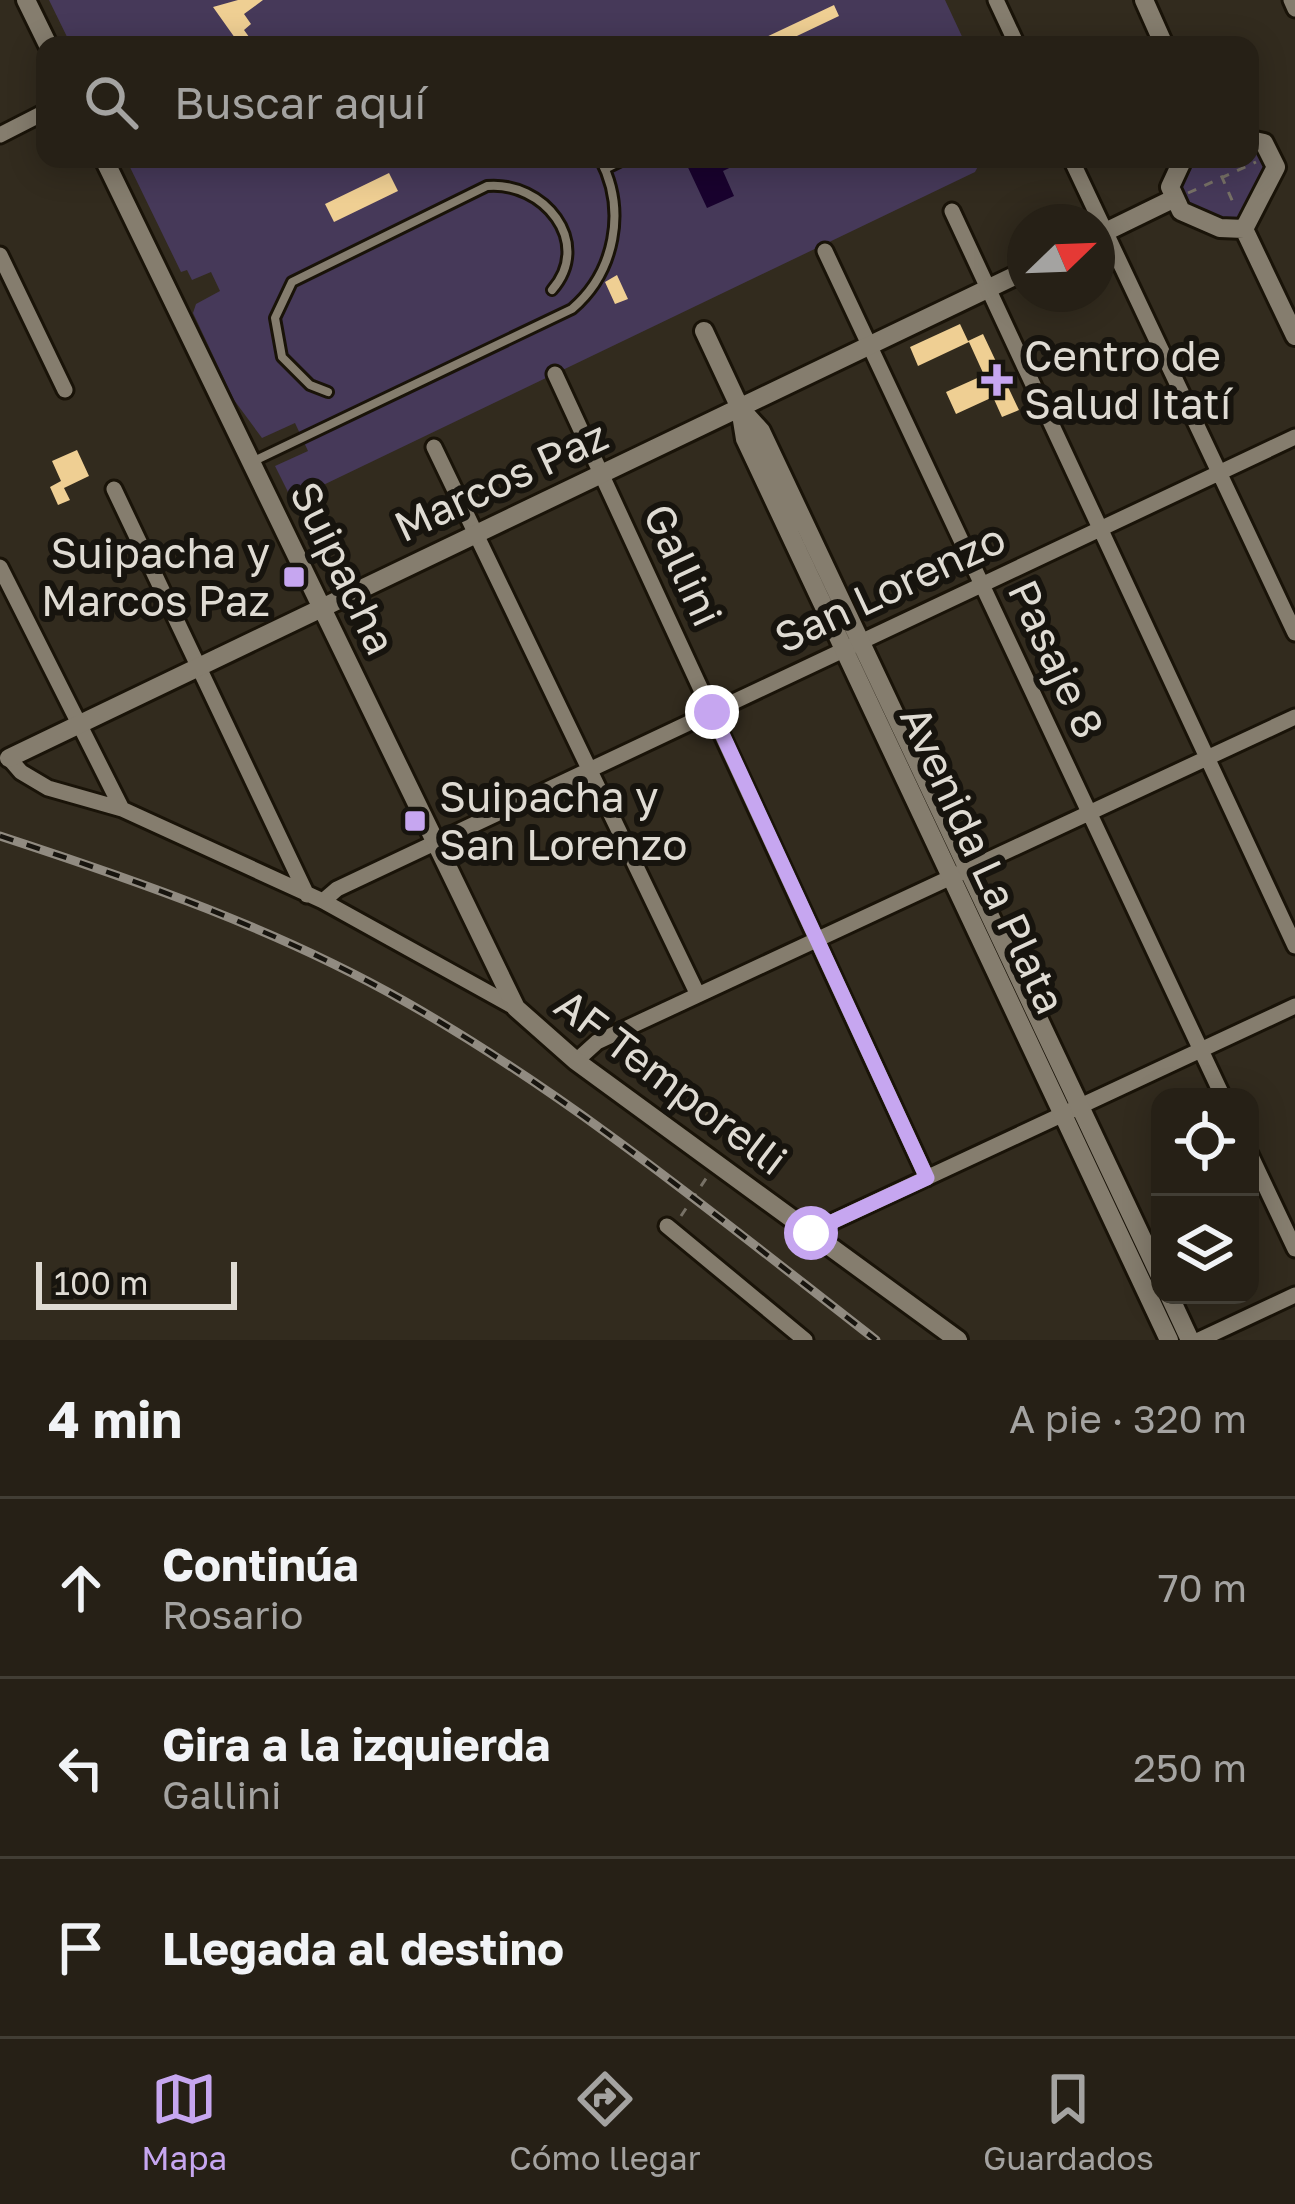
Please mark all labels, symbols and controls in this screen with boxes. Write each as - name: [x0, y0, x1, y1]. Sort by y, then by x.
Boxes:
- search box: [36, 36, 1259, 168]
- icon: search: [78, 69, 144, 135]
- text: Buscar aquí: [174, 75, 426, 129]
- north arrow: [1007, 204, 1115, 312]
- place label: Centro de Salud Itatí: [1024, 330, 1234, 428]
- marker: Centro de Salud Itatí: [981, 364, 1013, 396]
- street label: Marcos Paz: [386, 409, 615, 551]
- street label: Suipacha: [281, 473, 407, 662]
- street label: Gallini: [634, 496, 734, 633]
- street label: San Lorenzo: [766, 512, 1013, 662]
- place label: Suipacha y Marcos Paz: [41, 527, 270, 625]
- marker: Suipacha y Marcos Paz: [281, 564, 307, 590]
- street label: Pasaje 8: [999, 572, 1115, 746]
- route end: [685, 685, 739, 739]
- street label: Avenida La Plata: [891, 698, 1077, 1021]
- place label: Suipacha y San Lorenzo: [439, 771, 687, 869]
- marker: Suipacha y San Lorenzo: [402, 808, 428, 834]
- street label: AF Temporelli: [546, 978, 797, 1184]
- map controls: [1151, 1088, 1259, 1304]
- button: locate: [1151, 1088, 1259, 1196]
- button: layers: [1151, 1196, 1259, 1304]
- route start: [784, 1206, 838, 1260]
- scale bar: [36, 1256, 237, 1309]
- text: 100 m: [54, 1263, 148, 1302]
- text: 4 min: [48, 1388, 182, 1449]
- text: A pie · 320 m: [1009, 1395, 1247, 1442]
- text: Continúa: [162, 1537, 359, 1591]
- icon: ahead: [48, 1555, 114, 1621]
- text: 70 m: [1158, 1564, 1247, 1611]
- text: Rosario: [162, 1591, 303, 1638]
- text: Gira a la izquierda: [162, 1717, 550, 1771]
- icon: left: [48, 1735, 114, 1801]
- text: 250 m: [1133, 1744, 1247, 1791]
- text: Gallini: [162, 1771, 281, 1818]
- icon: arrive: [48, 1915, 114, 1981]
- text: Llegada al destino: [162, 1921, 564, 1975]
- tab: Mapa: [141, 2066, 227, 2177]
- tab: Cómo llegar: [509, 2066, 701, 2177]
- tab: Guardados: [983, 2066, 1154, 2177]

